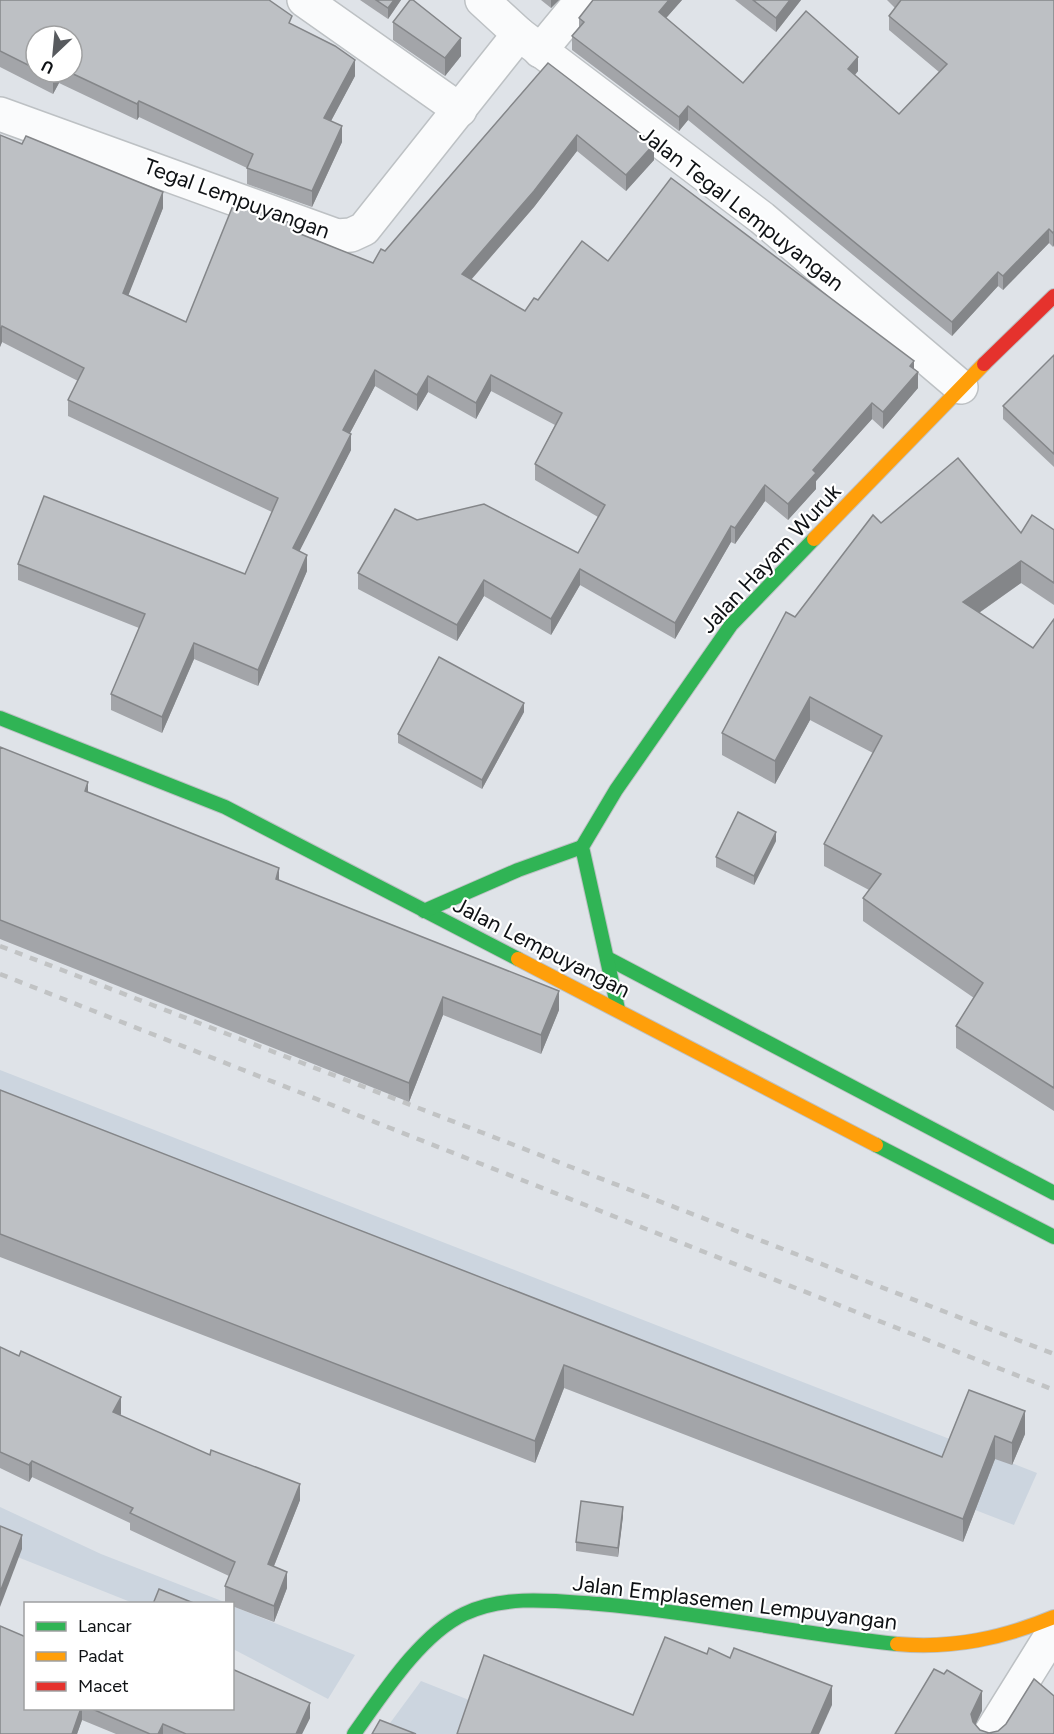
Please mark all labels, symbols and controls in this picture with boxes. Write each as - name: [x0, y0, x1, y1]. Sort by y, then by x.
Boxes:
- north arrow: [24, 24, 84, 84]
- text: U: [38, 56, 57, 78]
- street label: Jalan Tegal Lempuyangan: [634, 120, 849, 297]
- street label: Tegal Lempuyangan: [140, 152, 333, 245]
- street label: Jalan Hayam Wuruk: [694, 478, 847, 639]
- street label: Jalan Lempuyangan: [449, 891, 635, 1004]
- street label: Jalan Emplasemen Lempuyangan: [571, 1569, 899, 1636]
- legend: [24, 1602, 234, 1710]
- text: Lancar: [78, 1615, 132, 1637]
- text: Padat: [78, 1645, 124, 1667]
- text: Macet: [78, 1675, 129, 1697]

